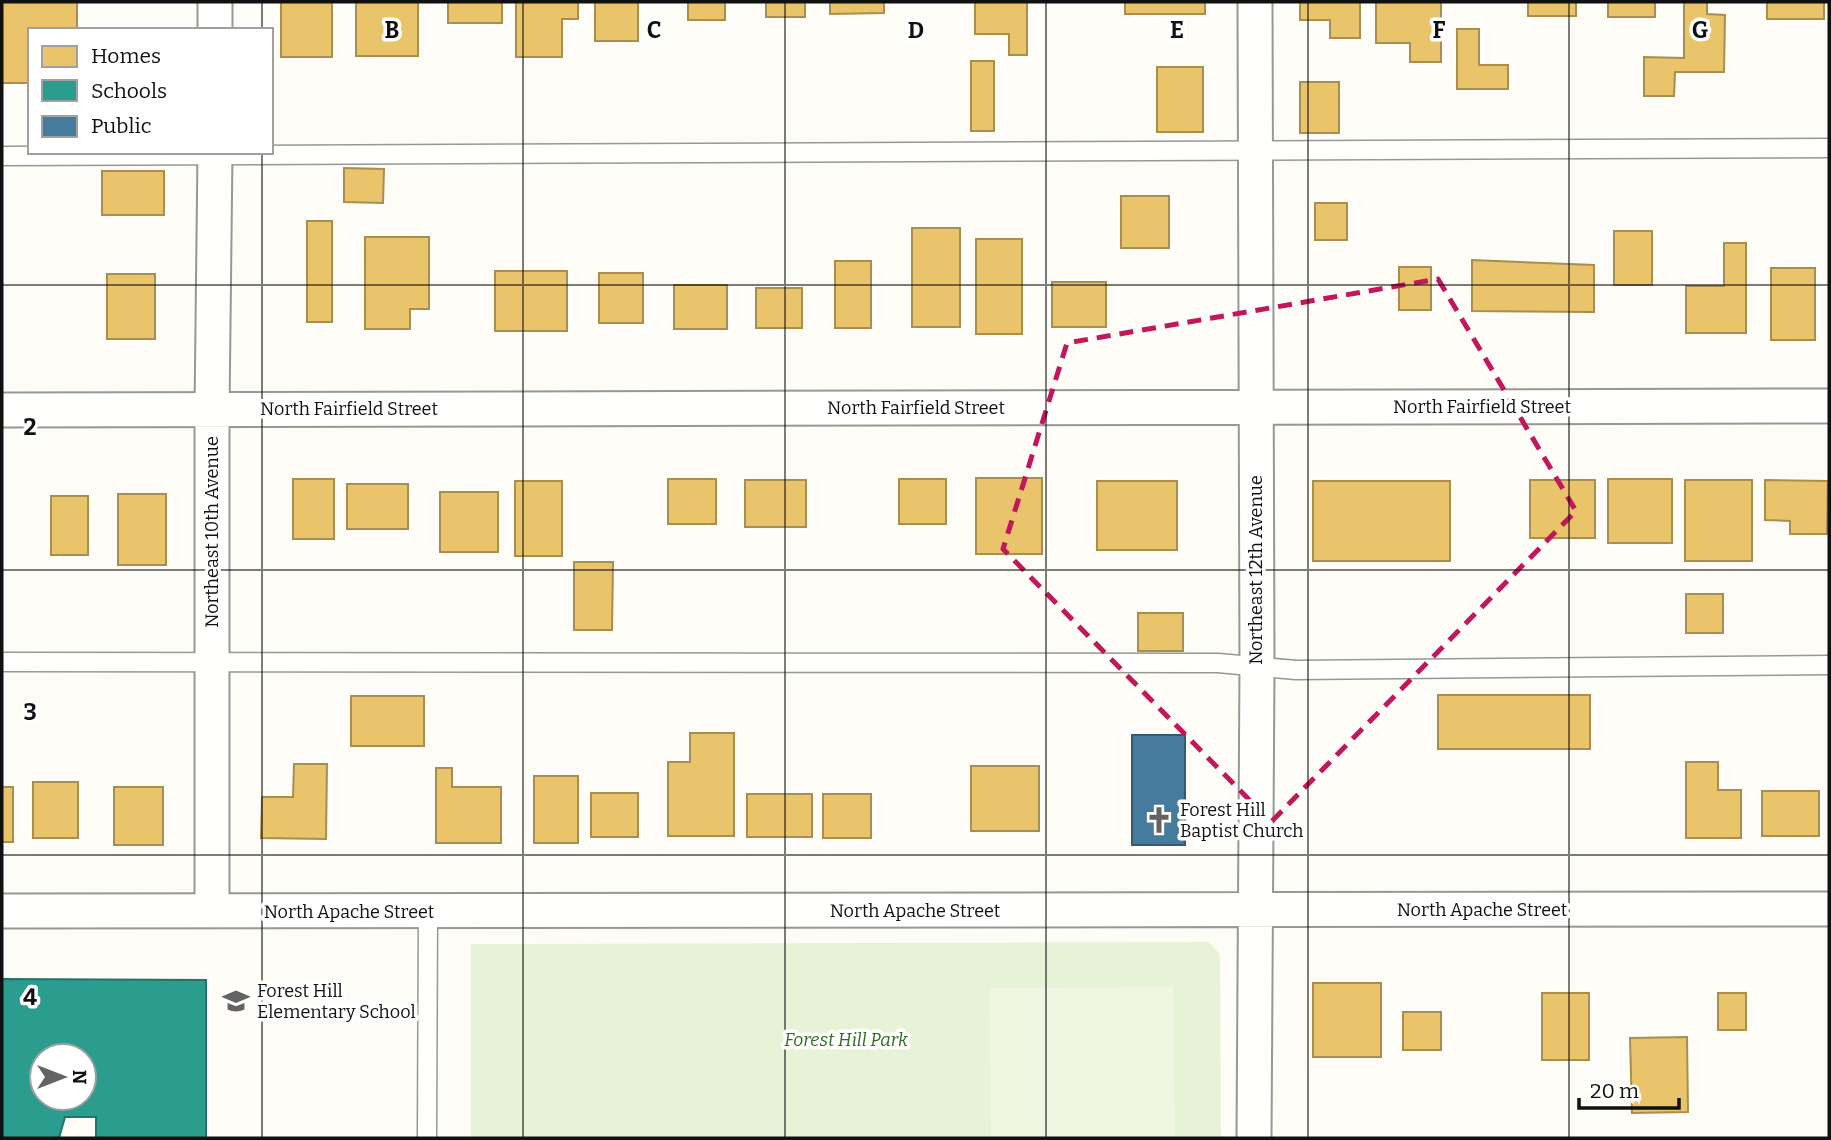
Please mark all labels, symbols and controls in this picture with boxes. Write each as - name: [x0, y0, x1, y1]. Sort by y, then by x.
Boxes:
- text: B: [385, 16, 399, 44]
- text: C: [647, 16, 661, 44]
- text: D: [908, 16, 924, 44]
- text: E: [1170, 16, 1184, 44]
- text: F: [1433, 16, 1446, 44]
- text: G: [1692, 16, 1709, 44]
- legend: [28, 28, 273, 154]
- text: Homes: [91, 43, 161, 69]
- text: Schools: [91, 78, 167, 104]
- text: Public: [91, 113, 152, 139]
- street label: North Fairfield Street: [1393, 396, 1571, 418]
- street label: North Fairfield Street: [827, 397, 1005, 419]
- street label: North Fairfield Street: [260, 398, 438, 420]
- text: 2: [24, 413, 37, 441]
- street label: Northeast 10th Avenue: [201, 436, 223, 628]
- street label: Northeast 12th Avenue: [1245, 475, 1267, 665]
- text: 3: [23, 698, 37, 726]
- place label: Forest Hill Baptist Church: [1180, 799, 1303, 842]
- church icon: Forest Hill Baptist Church: [1144, 805, 1174, 835]
- street label: North Apache Street: [1397, 899, 1568, 921]
- street label: North Apache Street: [830, 900, 1001, 922]
- street label: North Apache Street: [264, 901, 435, 923]
- place label: Forest Hill Elementary School: [257, 980, 416, 1023]
- text: 4: [23, 983, 37, 1011]
- school or university icon: Forest Hill Elementary School: [221, 986, 251, 1016]
- park label: Forest Hill Park: [784, 1029, 908, 1051]
- north arrow: [28, 1042, 98, 1112]
- scale bar: [1579, 1066, 1679, 1110]
- text: N: [68, 1070, 91, 1085]
- text: 20 m: [1590, 1078, 1639, 1104]

